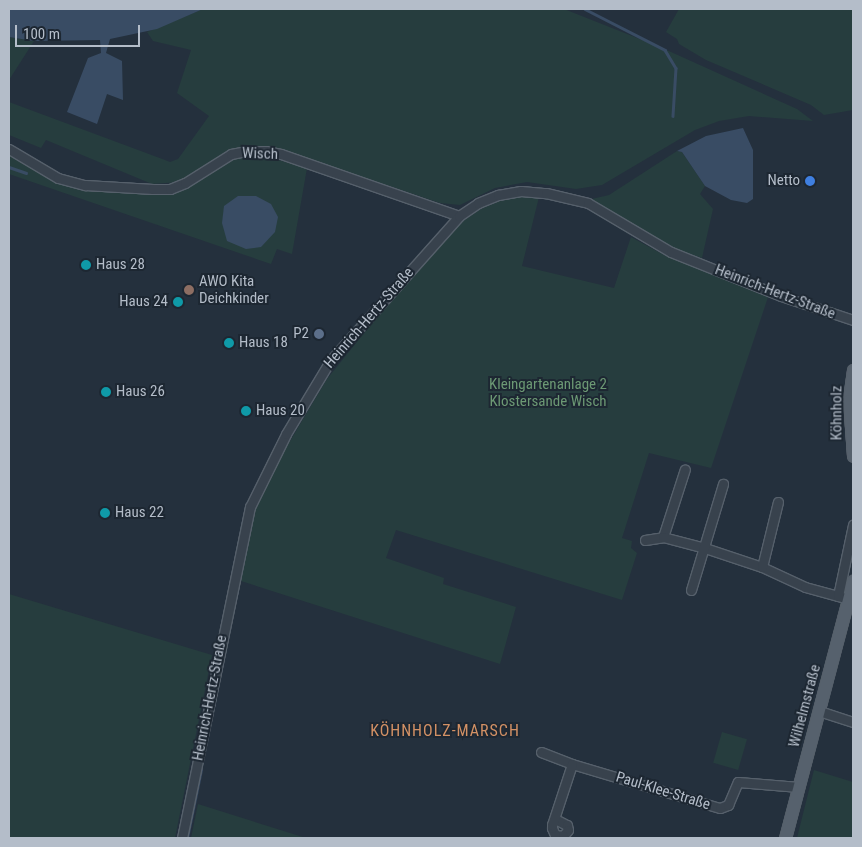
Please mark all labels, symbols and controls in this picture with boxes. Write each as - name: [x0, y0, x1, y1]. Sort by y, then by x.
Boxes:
- scale bar: [18, 15, 142, 47]
- text: 100 m: [23, 25, 60, 43]
- street label: Wisch: [242, 144, 278, 164]
- place label: Netto: [767, 172, 800, 190]
- marker: Netto: [804, 175, 816, 187]
- place label: Haus 28: [96, 256, 145, 274]
- marker: Haus 28: [80, 259, 92, 271]
- street label: Heinrich-Hertz-Straße: [712, 261, 838, 323]
- street label: Heinrich-Hertz-Straße: [320, 264, 418, 372]
- place label: AWO Kita Deichkinder: [199, 272, 269, 307]
- marker: AWO Kita Deichkinder: [183, 284, 195, 296]
- place label: Haus 24: [119, 293, 168, 311]
- marker: Haus 24: [172, 296, 184, 308]
- place label: P2: [293, 325, 309, 343]
- marker: P2: [313, 328, 325, 340]
- place label: Haus 18: [239, 334, 288, 352]
- marker: Haus 18: [223, 337, 235, 349]
- park label: Kleingartenanlage 2 Klostersande Wisch: [489, 375, 607, 410]
- place label: Haus 26: [116, 383, 165, 401]
- marker: Haus 26: [100, 386, 112, 398]
- street label: Köhnholz: [828, 386, 846, 440]
- place label: Haus 20: [256, 402, 305, 420]
- marker: Haus 20: [240, 405, 252, 417]
- place label: Haus 22: [115, 504, 164, 522]
- marker: Haus 22: [99, 507, 111, 519]
- street label: Heinrich-Hertz-Straße: [189, 634, 231, 762]
- street label: Wilhelmstraße: [785, 663, 825, 749]
- district label: KÖHNHOLZ-MARSCH: [368, 721, 522, 741]
- street label: Paul-Klee-Straße: [614, 768, 712, 814]

